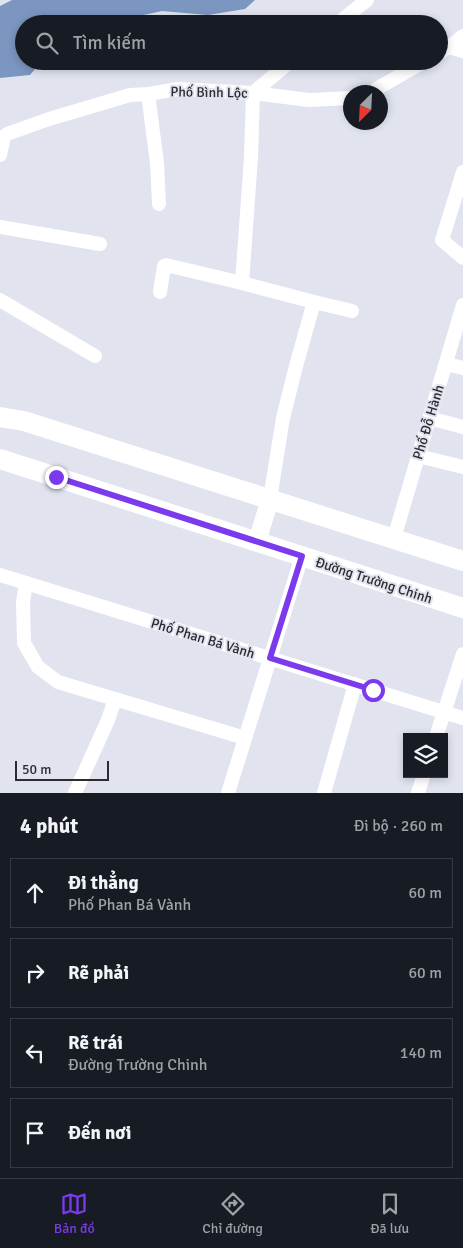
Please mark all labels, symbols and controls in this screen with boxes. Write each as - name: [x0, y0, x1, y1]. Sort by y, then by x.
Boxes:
- search box: [15, 15, 448, 70]
- icon: search: [33, 29, 61, 57]
- text: Tìm kiếm: [73, 31, 146, 55]
- street label: Phố Bình Lộc: [170, 83, 248, 102]
- north arrow: [343, 85, 388, 130]
- street label: Phố Đỗ Hành: [409, 383, 448, 462]
- route end: [45, 466, 68, 489]
- street label: Đường Trường Chinh: [313, 554, 434, 607]
- street label: Phố Phan Bá Vành: [149, 615, 257, 662]
- route start: [362, 679, 385, 702]
- map controls: [403, 733, 448, 778]
- button: layers: [403, 733, 448, 778]
- scale bar: [15, 758, 109, 781]
- text: 50 m: [22, 761, 51, 778]
- text: 4 phút: [20, 813, 78, 839]
- text: Đi bộ · 260 m: [354, 816, 443, 836]
- text: Đi thẳng: [68, 871, 139, 895]
- icon: ahead: [21, 879, 49, 907]
- text: 60 m: [408, 883, 442, 903]
- text: Phố Phan Bá Vành: [68, 895, 191, 915]
- icon: right: [21, 959, 49, 987]
- text: Rẽ phải: [68, 961, 129, 985]
- text: 60 m: [408, 963, 442, 983]
- text: Rẽ trái: [68, 1031, 123, 1055]
- icon: left: [21, 1039, 49, 1067]
- text: 140 m: [400, 1043, 442, 1063]
- text: Đường Trường Chinh: [68, 1055, 207, 1075]
- icon: arrive: [21, 1119, 49, 1147]
- text: Đến nơi: [68, 1121, 131, 1145]
- tab: Bản đồ: [54, 1190, 95, 1237]
- tab: Chỉ đường: [202, 1190, 263, 1237]
- tab: Đã lưu: [370, 1190, 409, 1237]

